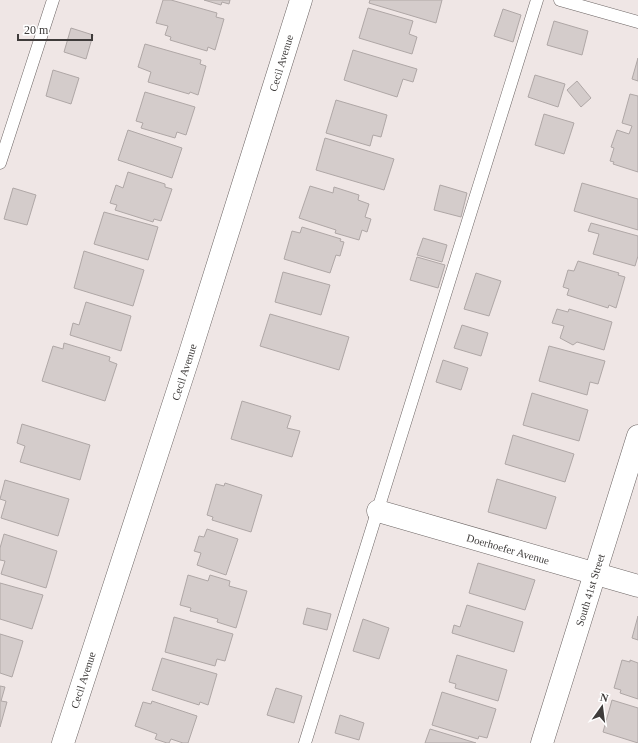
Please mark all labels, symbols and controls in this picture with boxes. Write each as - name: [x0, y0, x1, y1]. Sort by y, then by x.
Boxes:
- scale bar: [18, 16, 92, 42]
- text: 20 m: [24, 23, 49, 37]
- street label: Cecil Avenue: [267, 33, 295, 93]
- street label: Cecil Avenue: [169, 342, 199, 402]
- street label: Doerhoefer Avenue: [465, 531, 551, 567]
- street label: South 41st Street: [573, 552, 607, 628]
- street label: Cecil Avenue: [68, 650, 98, 710]
- north arrow: [582, 687, 622, 727]
- text: N: [599, 691, 610, 704]

